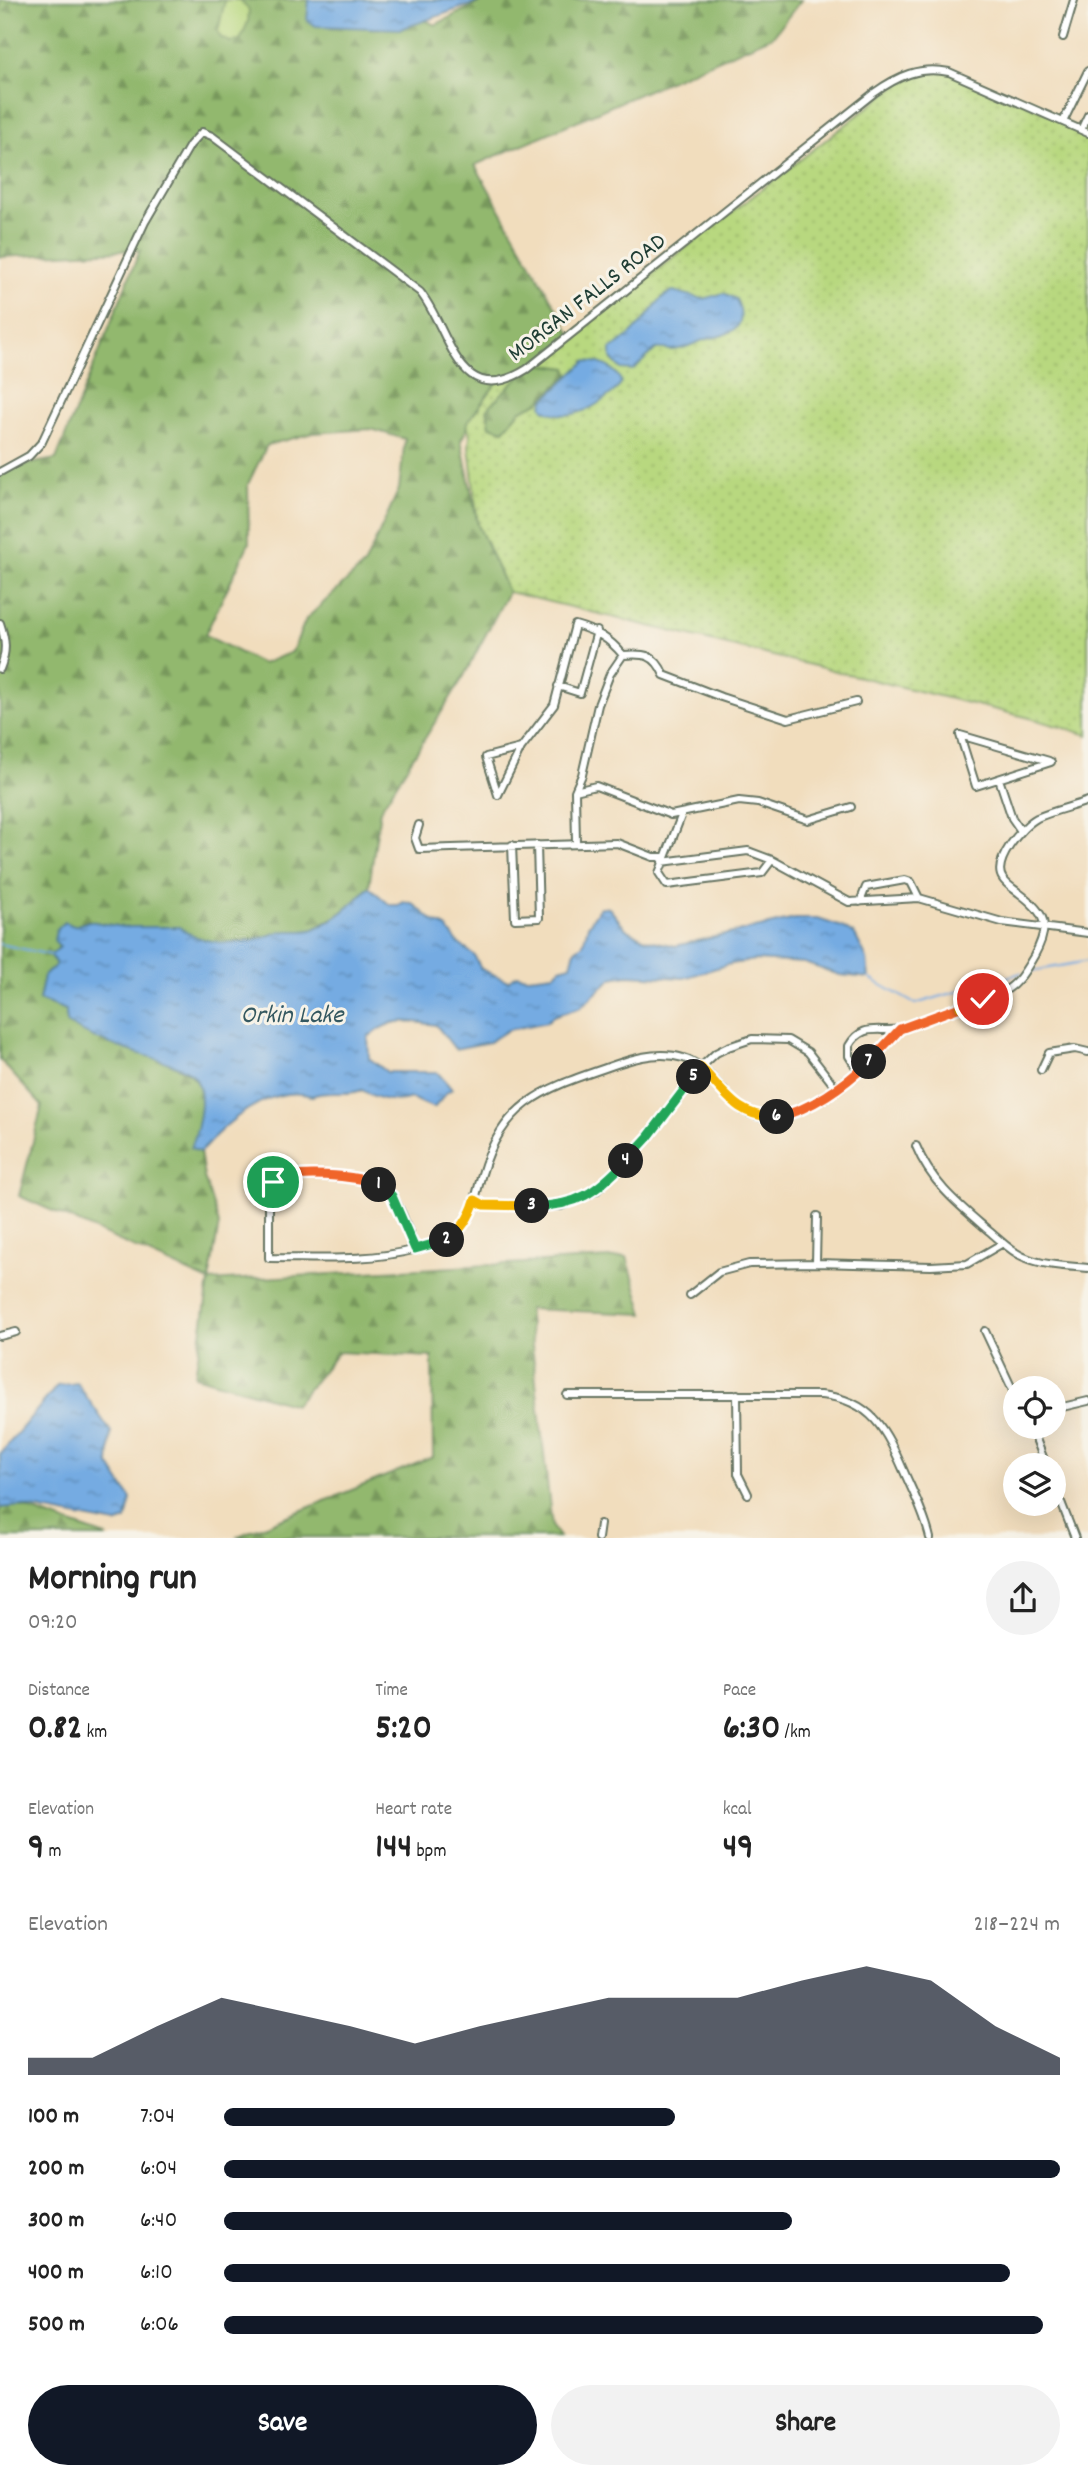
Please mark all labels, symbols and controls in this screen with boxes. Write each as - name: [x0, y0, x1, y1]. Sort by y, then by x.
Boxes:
- street label: MORGAN FALLS ROAD: [502, 226, 674, 371]
- pin: [953, 969, 1013, 1029]
- icon: check: [964, 980, 1002, 1018]
- water label: Orkin Lake: [241, 998, 345, 1035]
- pin: 7: [852, 1044, 886, 1080]
- text: 7: [865, 1048, 872, 1075]
- pin: 5: [676, 1060, 712, 1094]
- text: 5: [689, 1063, 698, 1090]
- pin: 6: [760, 1100, 794, 1134]
- text: 6: [772, 1103, 781, 1130]
- pin: 4: [608, 1144, 644, 1178]
- text: 4: [622, 1147, 629, 1174]
- pin: [243, 1152, 303, 1212]
- icon: arrive: [254, 1163, 292, 1201]
- pin: 1: [362, 1168, 396, 1202]
- text: 1: [376, 1171, 381, 1198]
- pin: 3: [514, 1188, 550, 1224]
- text: 3: [527, 1192, 536, 1219]
- pin: 2: [430, 1222, 464, 1258]
- text: 2: [442, 1226, 451, 1253]
- map controls: [1003, 1376, 1066, 1516]
- button: locate: [1003, 1376, 1066, 1439]
- button: layers: [1003, 1453, 1066, 1516]
- text: Morning run: [28, 1553, 197, 1608]
- button: share: [986, 1561, 1060, 1635]
- text: 09:20: [28, 1607, 77, 1640]
- text: Distance: [28, 1678, 90, 1705]
- text: Time: [375, 1678, 408, 1705]
- text: Pace: [723, 1678, 756, 1705]
- text: 0.82: [28, 1705, 82, 1755]
- text: 5:20: [375, 1705, 432, 1755]
- text: 6:30: [723, 1705, 780, 1755]
- text: km: [82, 1720, 107, 1747]
- text: /km: [780, 1720, 811, 1747]
- text: Elevation: [28, 1797, 94, 1824]
- text: Heart rate: [375, 1797, 452, 1824]
- text: kcal: [723, 1797, 752, 1824]
- text: 9: [28, 1824, 44, 1874]
- text: 144: [375, 1824, 412, 1874]
- text: 49: [723, 1824, 753, 1874]
- text: m: [44, 1839, 61, 1866]
- text: bpm: [412, 1839, 446, 1866]
- text: Elevation: [28, 1909, 108, 1942]
- text: 218–224 m: [974, 1909, 1060, 1942]
- text: 100 m: [28, 2101, 79, 2134]
- text: 7:04: [140, 2101, 175, 2134]
- text: 200 m: [28, 2153, 84, 2186]
- text: 6:04: [140, 2153, 177, 2186]
- text: 300 m: [28, 2205, 84, 2238]
- text: 6:40: [140, 2205, 177, 2238]
- text: 400 m: [28, 2257, 84, 2290]
- text: 6:10: [140, 2257, 173, 2290]
- text: 500 m: [28, 2309, 85, 2342]
- text: 6:06: [140, 2309, 179, 2342]
- button: Save: [28, 2385, 537, 2465]
- button: Share: [551, 2385, 1060, 2465]

